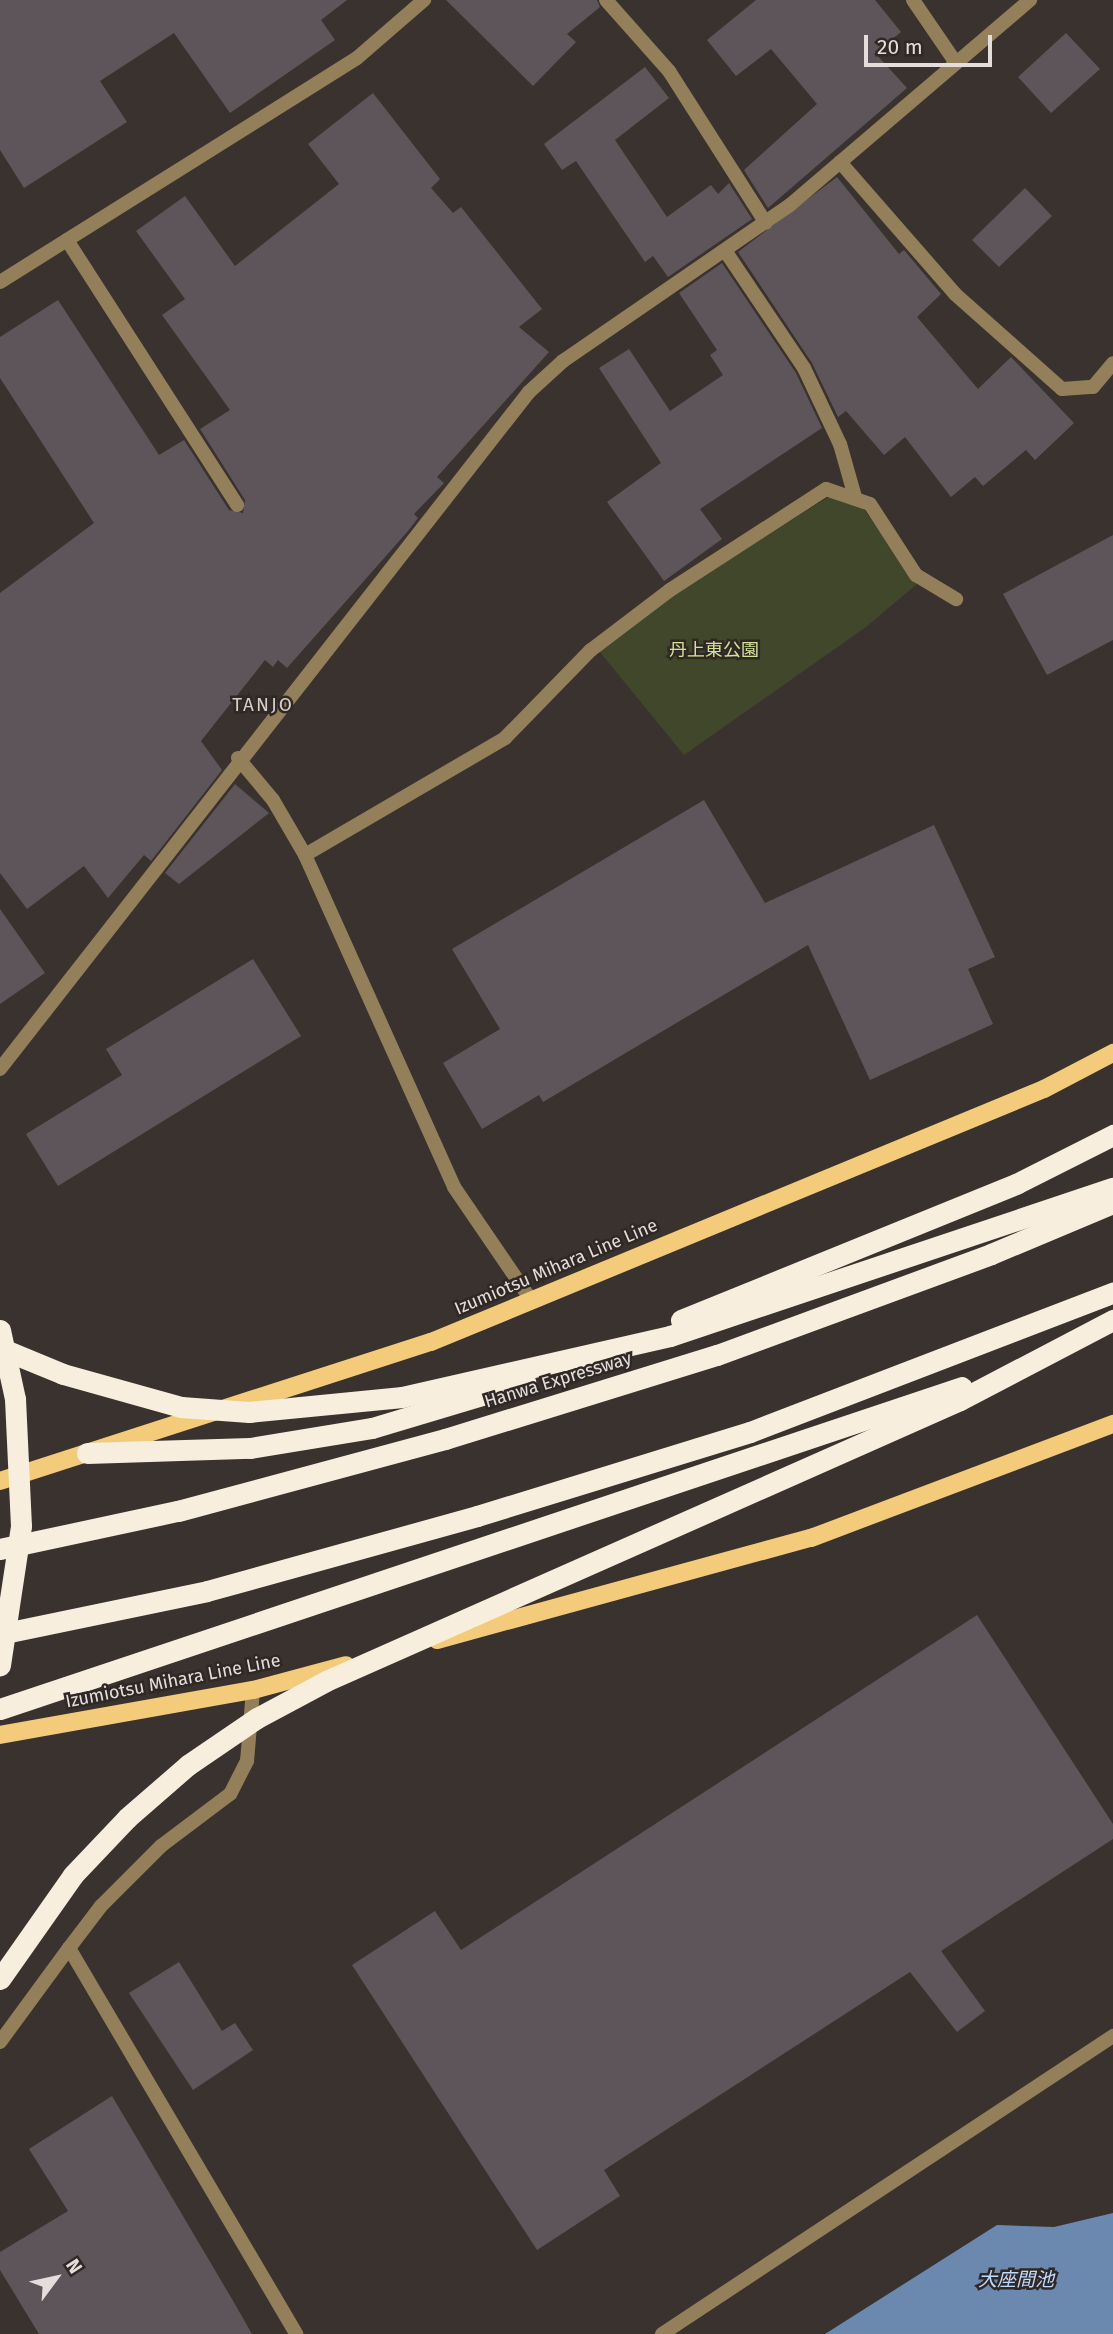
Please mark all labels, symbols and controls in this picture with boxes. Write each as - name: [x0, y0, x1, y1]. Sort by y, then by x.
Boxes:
- scale bar: [868, 21, 996, 65]
- text: 20 m: [877, 34, 923, 60]
- park label: 丹上東公園: [669, 639, 759, 661]
- district label: TANJO: [233, 694, 293, 716]
- street label: Izumiotsu Mihara Line Line: [451, 1214, 661, 1320]
- street label: Hanwa Expressway: [482, 1347, 634, 1413]
- street label: Izumiotsu Mihara Line Line: [64, 1650, 282, 1712]
- north arrow: [21, 2243, 91, 2313]
- text: N: [61, 2255, 87, 2278]
- water label: 大座間池: [978, 2269, 1054, 2291]

